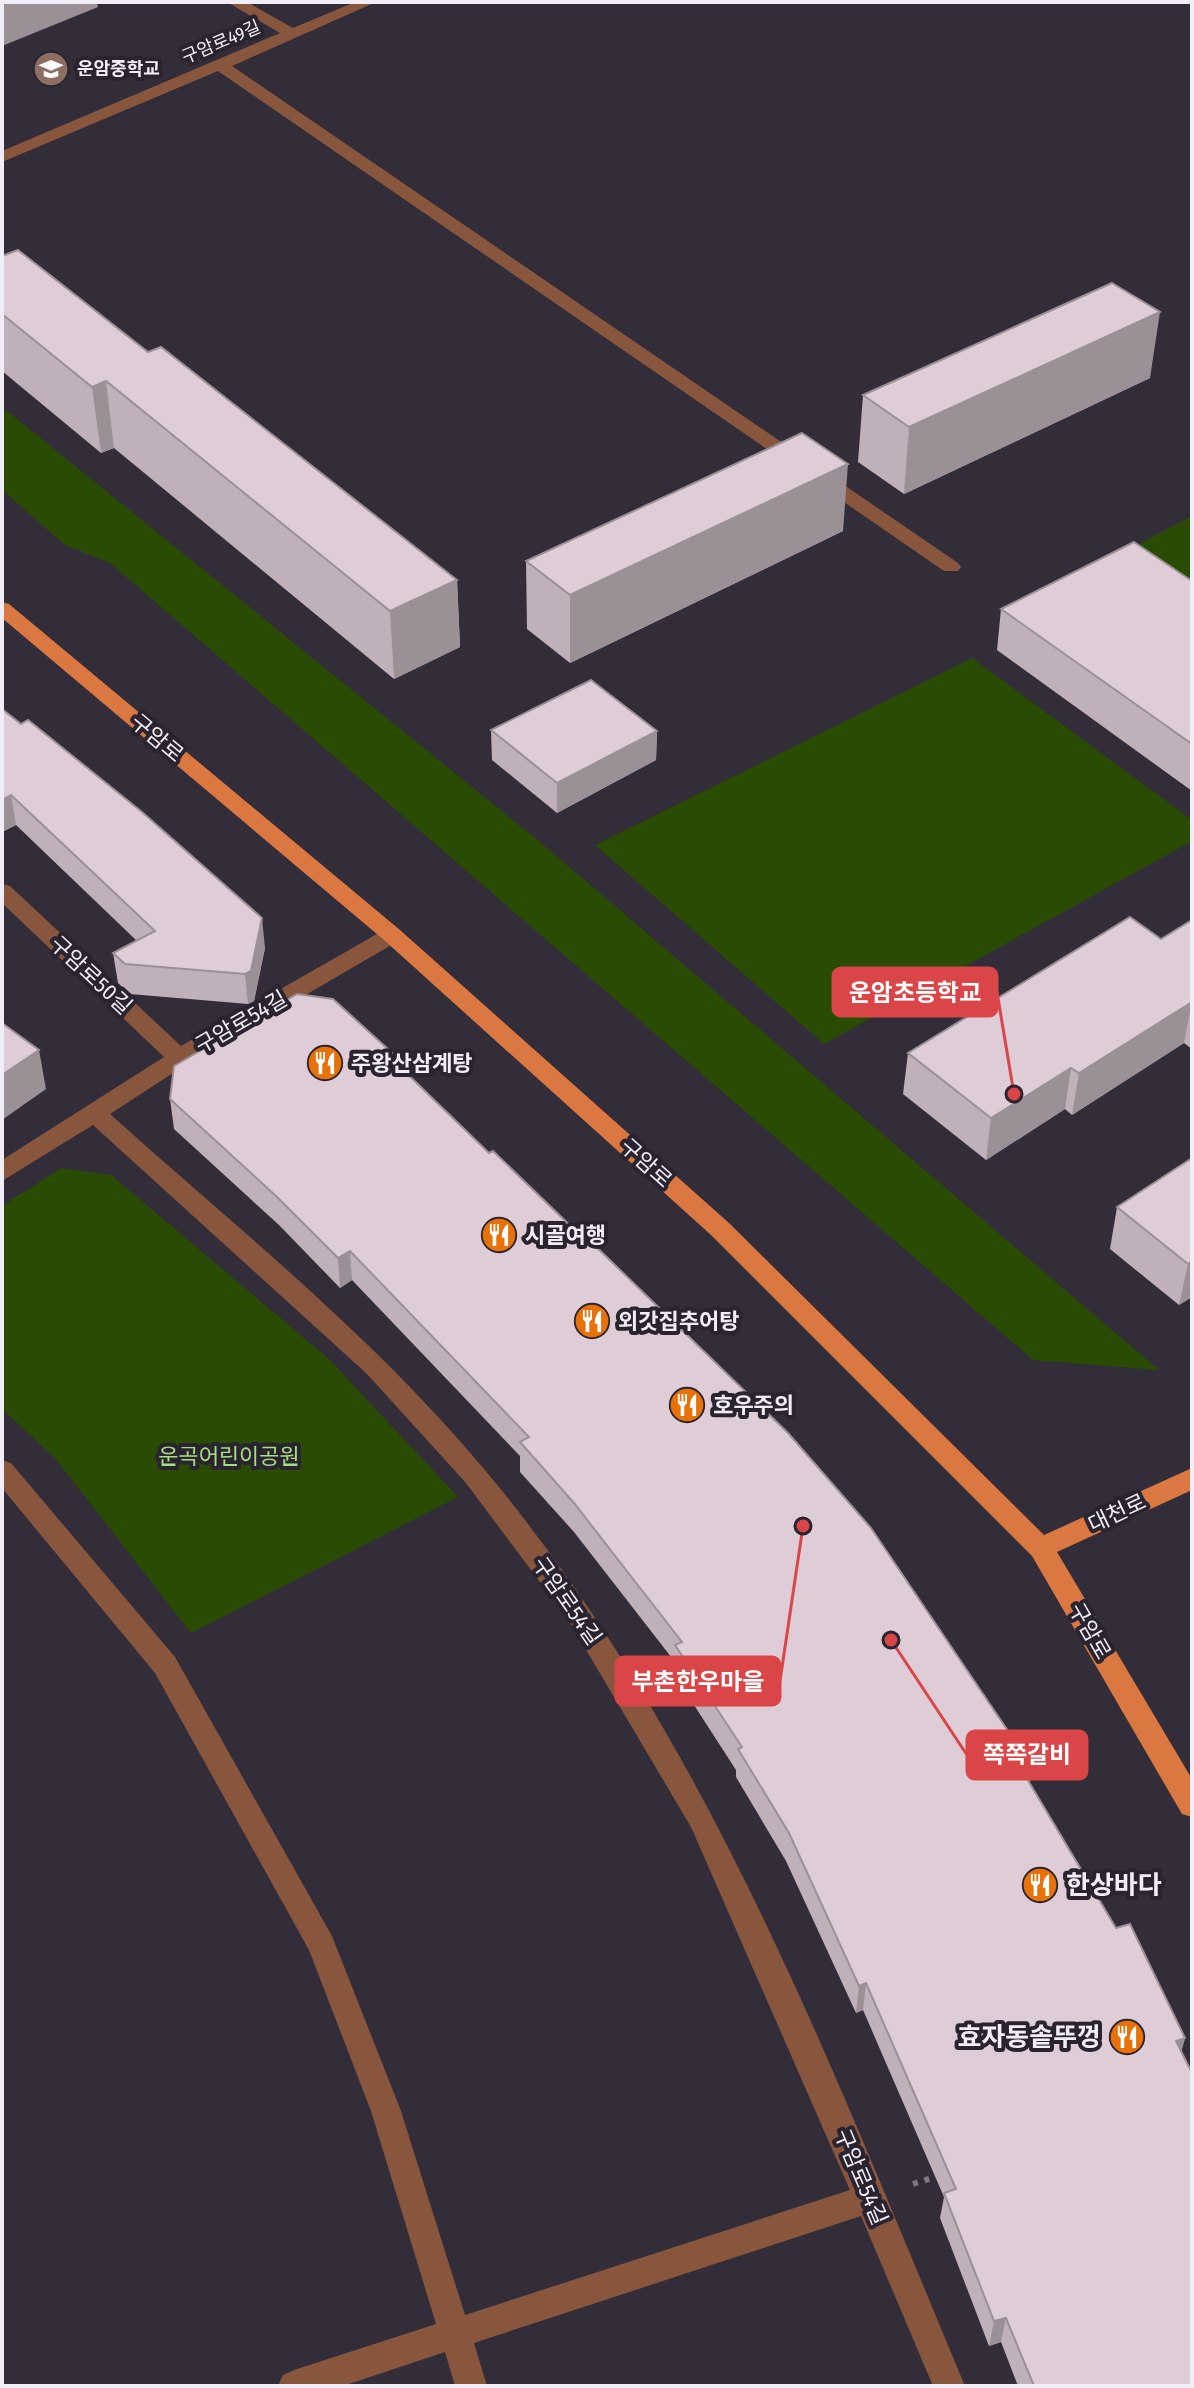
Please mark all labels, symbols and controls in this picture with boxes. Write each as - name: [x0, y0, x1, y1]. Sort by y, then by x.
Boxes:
- street label: 구암로49길: [178, 16, 264, 68]
- school or university icon: 운암중학교: [32, 50, 70, 88]
- place label: 운암중학교: [77, 58, 160, 80]
- street label: 구암로: [125, 708, 189, 768]
- street label: 구암로50길: [44, 930, 138, 1020]
- callout: 운암초등학교: [833, 968, 997, 1016]
- text: 운암초등학교: [849, 979, 981, 1007]
- street label: 구암로54길: [190, 985, 292, 1059]
- restaurant icon: 주왕산삼계탕: [306, 1044, 344, 1082]
- place label: 주왕산삼계탕: [351, 1050, 472, 1077]
- street label: 구암로: [614, 1133, 678, 1193]
- restaurant icon: 시골여행: [480, 1216, 518, 1254]
- place label: 시골여행: [525, 1222, 606, 1249]
- restaurant icon: 외갓집추어탕: [573, 1302, 611, 1340]
- place label: 외갓집추어탕: [618, 1308, 739, 1335]
- restaurant icon: 호우주의: [668, 1386, 706, 1424]
- place label: 호우주의: [713, 1392, 794, 1419]
- park label: 운곡어린이공원: [158, 1443, 300, 1470]
- street label: 대천로: [1084, 1488, 1150, 1538]
- street label: 구암로54길: [527, 1552, 607, 1650]
- street label: 구암로: [1063, 1598, 1117, 1664]
- callout: 부촌한우마을: [616, 1657, 780, 1705]
- text: 부촌한우마을: [632, 1668, 764, 1696]
- callout: 쪽쪽갈비: [967, 1731, 1087, 1779]
- text: 쪽쪽갈비: [983, 1741, 1071, 1769]
- restaurant icon: 한상바다: [1021, 1866, 1059, 1904]
- place label: 한상바다: [1066, 1870, 1162, 1901]
- restaurant icon: 효자동솥뚜껑: [1108, 2018, 1146, 2056]
- place label: 효자동솥뚜껑: [957, 2022, 1101, 2053]
- street label: 구암로54길: [829, 2125, 893, 2229]

